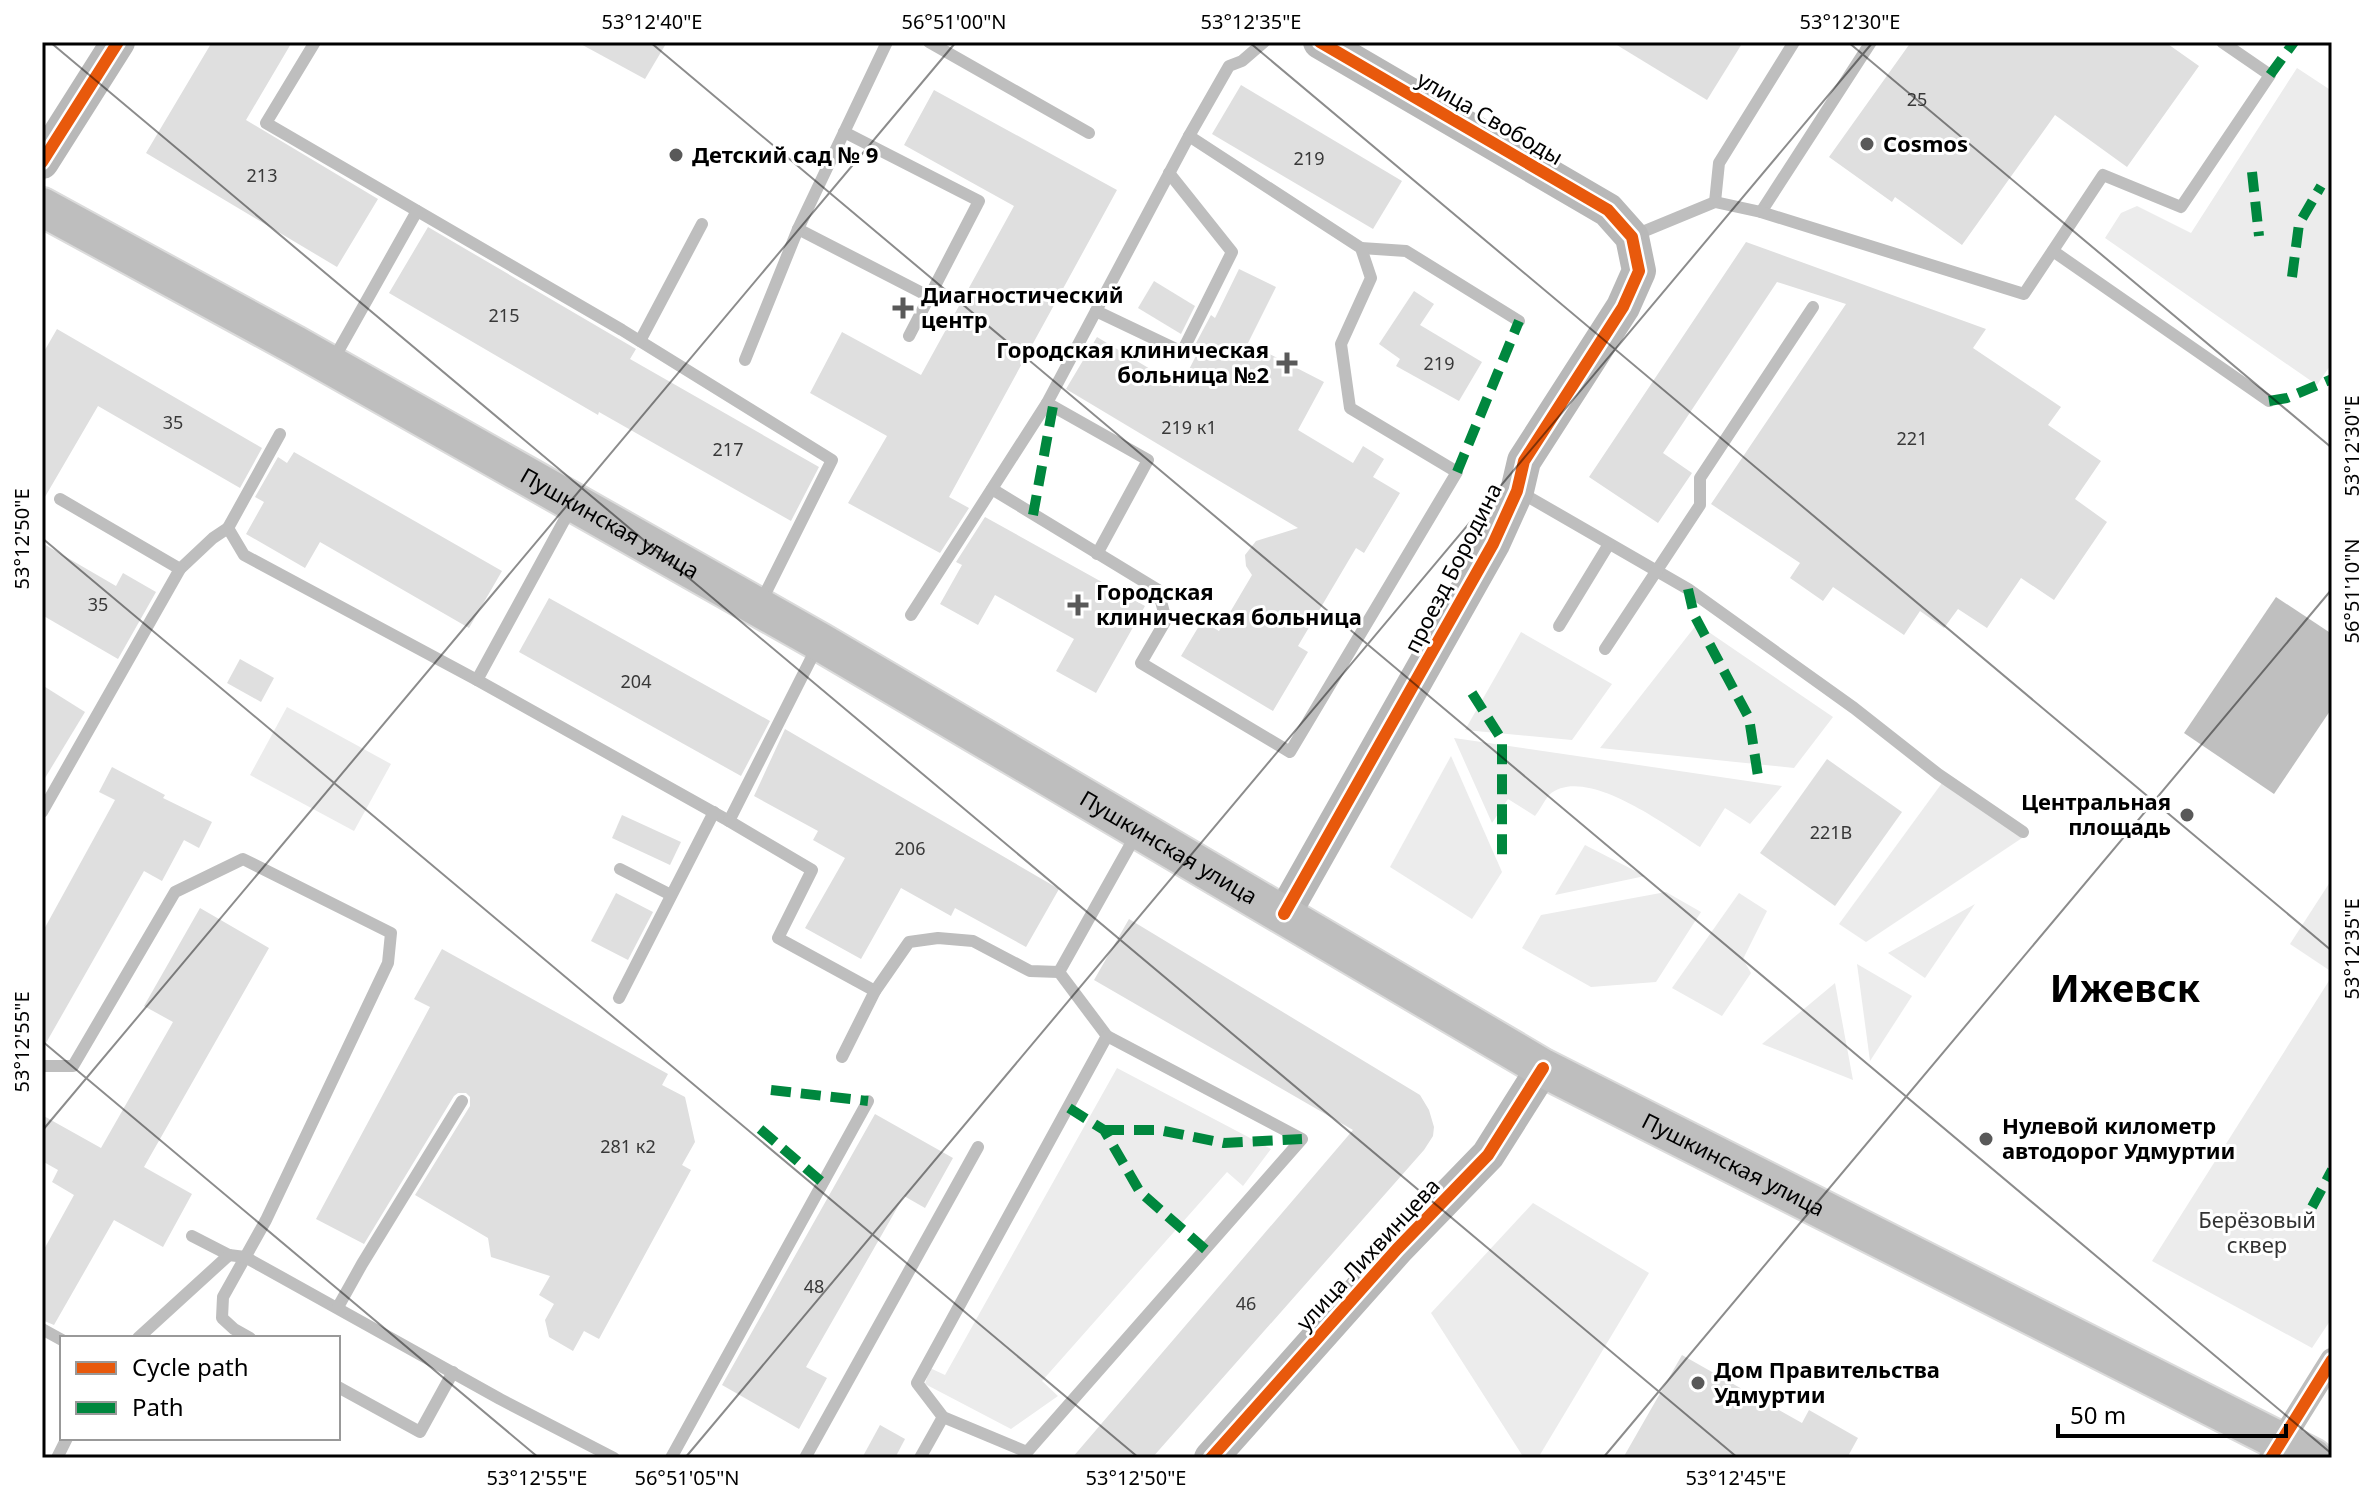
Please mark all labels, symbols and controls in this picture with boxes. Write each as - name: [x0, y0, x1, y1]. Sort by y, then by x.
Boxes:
- text: 53°12'40"E: [602, 8, 702, 35]
- text: 56°51'00"N: [901, 8, 1007, 35]
- text: 53°12'35"E: [1201, 8, 1301, 35]
- text: 53°12'30"E: [1800, 8, 1900, 35]
- street label: улица Свободы: [1412, 63, 1569, 171]
- house number: 25: [1907, 87, 1927, 111]
- place label: Cosmos: [1883, 128, 1968, 158]
- marker: Cosmos: [1858, 135, 1876, 153]
- place label: Детский сад № 9: [692, 139, 878, 169]
- marker: Детский сад № 9: [667, 146, 685, 164]
- house number: 219: [1294, 146, 1324, 170]
- house number: 213: [247, 163, 277, 187]
- place label: Диагностический центр: [921, 279, 1124, 334]
- marker: Диагностический центр: [892, 297, 914, 319]
- house number: 215: [489, 303, 519, 327]
- place label: Городская клиническая больница №2: [996, 334, 1269, 389]
- house number: 219: [1424, 351, 1454, 375]
- marker: Городская клиническая больница №2: [1276, 352, 1298, 374]
- text: 53°12'30"E: [2338, 396, 2365, 496]
- house number: 35: [163, 410, 183, 434]
- house number: 219 к1: [1161, 415, 1217, 439]
- house number: 221: [1897, 426, 1927, 450]
- house number: 217: [713, 437, 743, 461]
- street label: Пушкинская улица: [516, 460, 705, 585]
- street label: проезд Бородина: [1396, 477, 1508, 658]
- text: 53°12'50"E: [8, 489, 35, 589]
- text: 56°51'10"N: [2338, 538, 2365, 644]
- place label: Городская клиническая больница: [1096, 576, 1362, 631]
- house number: 35: [88, 592, 108, 616]
- marker: Городская клиническая больница: [1067, 594, 1089, 616]
- house number: 204: [621, 669, 651, 693]
- street label: Пушкинская улица: [1075, 783, 1263, 911]
- place label: Центральная площадь: [2021, 786, 2171, 841]
- marker: Центральная площадь: [2178, 806, 2196, 824]
- house number: 221В: [1810, 820, 1852, 844]
- house number: 206: [895, 836, 925, 860]
- text: 53°12'35"E: [2338, 899, 2365, 999]
- district label: Ижевск: [2050, 961, 2201, 1013]
- text: 53°12'55"E: [8, 992, 35, 1092]
- street label: Пушкинская улица: [1637, 1105, 1830, 1222]
- place label: Нулевой километр автодорог Удмуртии: [2002, 1110, 2235, 1165]
- marker: Нулевой километр автодорог Удмуртии: [1977, 1130, 1995, 1148]
- house number: 281 к2: [600, 1134, 656, 1158]
- street label: улица Лихвинцева: [1289, 1171, 1446, 1336]
- park label: Берёзовый сквер: [2198, 1204, 2316, 1259]
- house number: 48: [804, 1274, 824, 1298]
- house number: 46: [1236, 1291, 1256, 1315]
- legend: [60, 1336, 340, 1440]
- text: Cycle path: [132, 1350, 249, 1383]
- place label: Дом Правительства Удмуртии: [1714, 1354, 1940, 1409]
- marker: Дом Правительства Удмуртии: [1689, 1374, 1707, 1392]
- scale bar: [2058, 1388, 2286, 1438]
- text: Path: [132, 1390, 183, 1423]
- text: 50 m: [2070, 1398, 2126, 1431]
- text: 53°12'55"E: [487, 1464, 587, 1491]
- text: 56°51'05"N: [634, 1464, 740, 1491]
- text: 53°12'50"E: [1086, 1464, 1186, 1491]
- text: 53°12'45"E: [1686, 1464, 1786, 1491]

